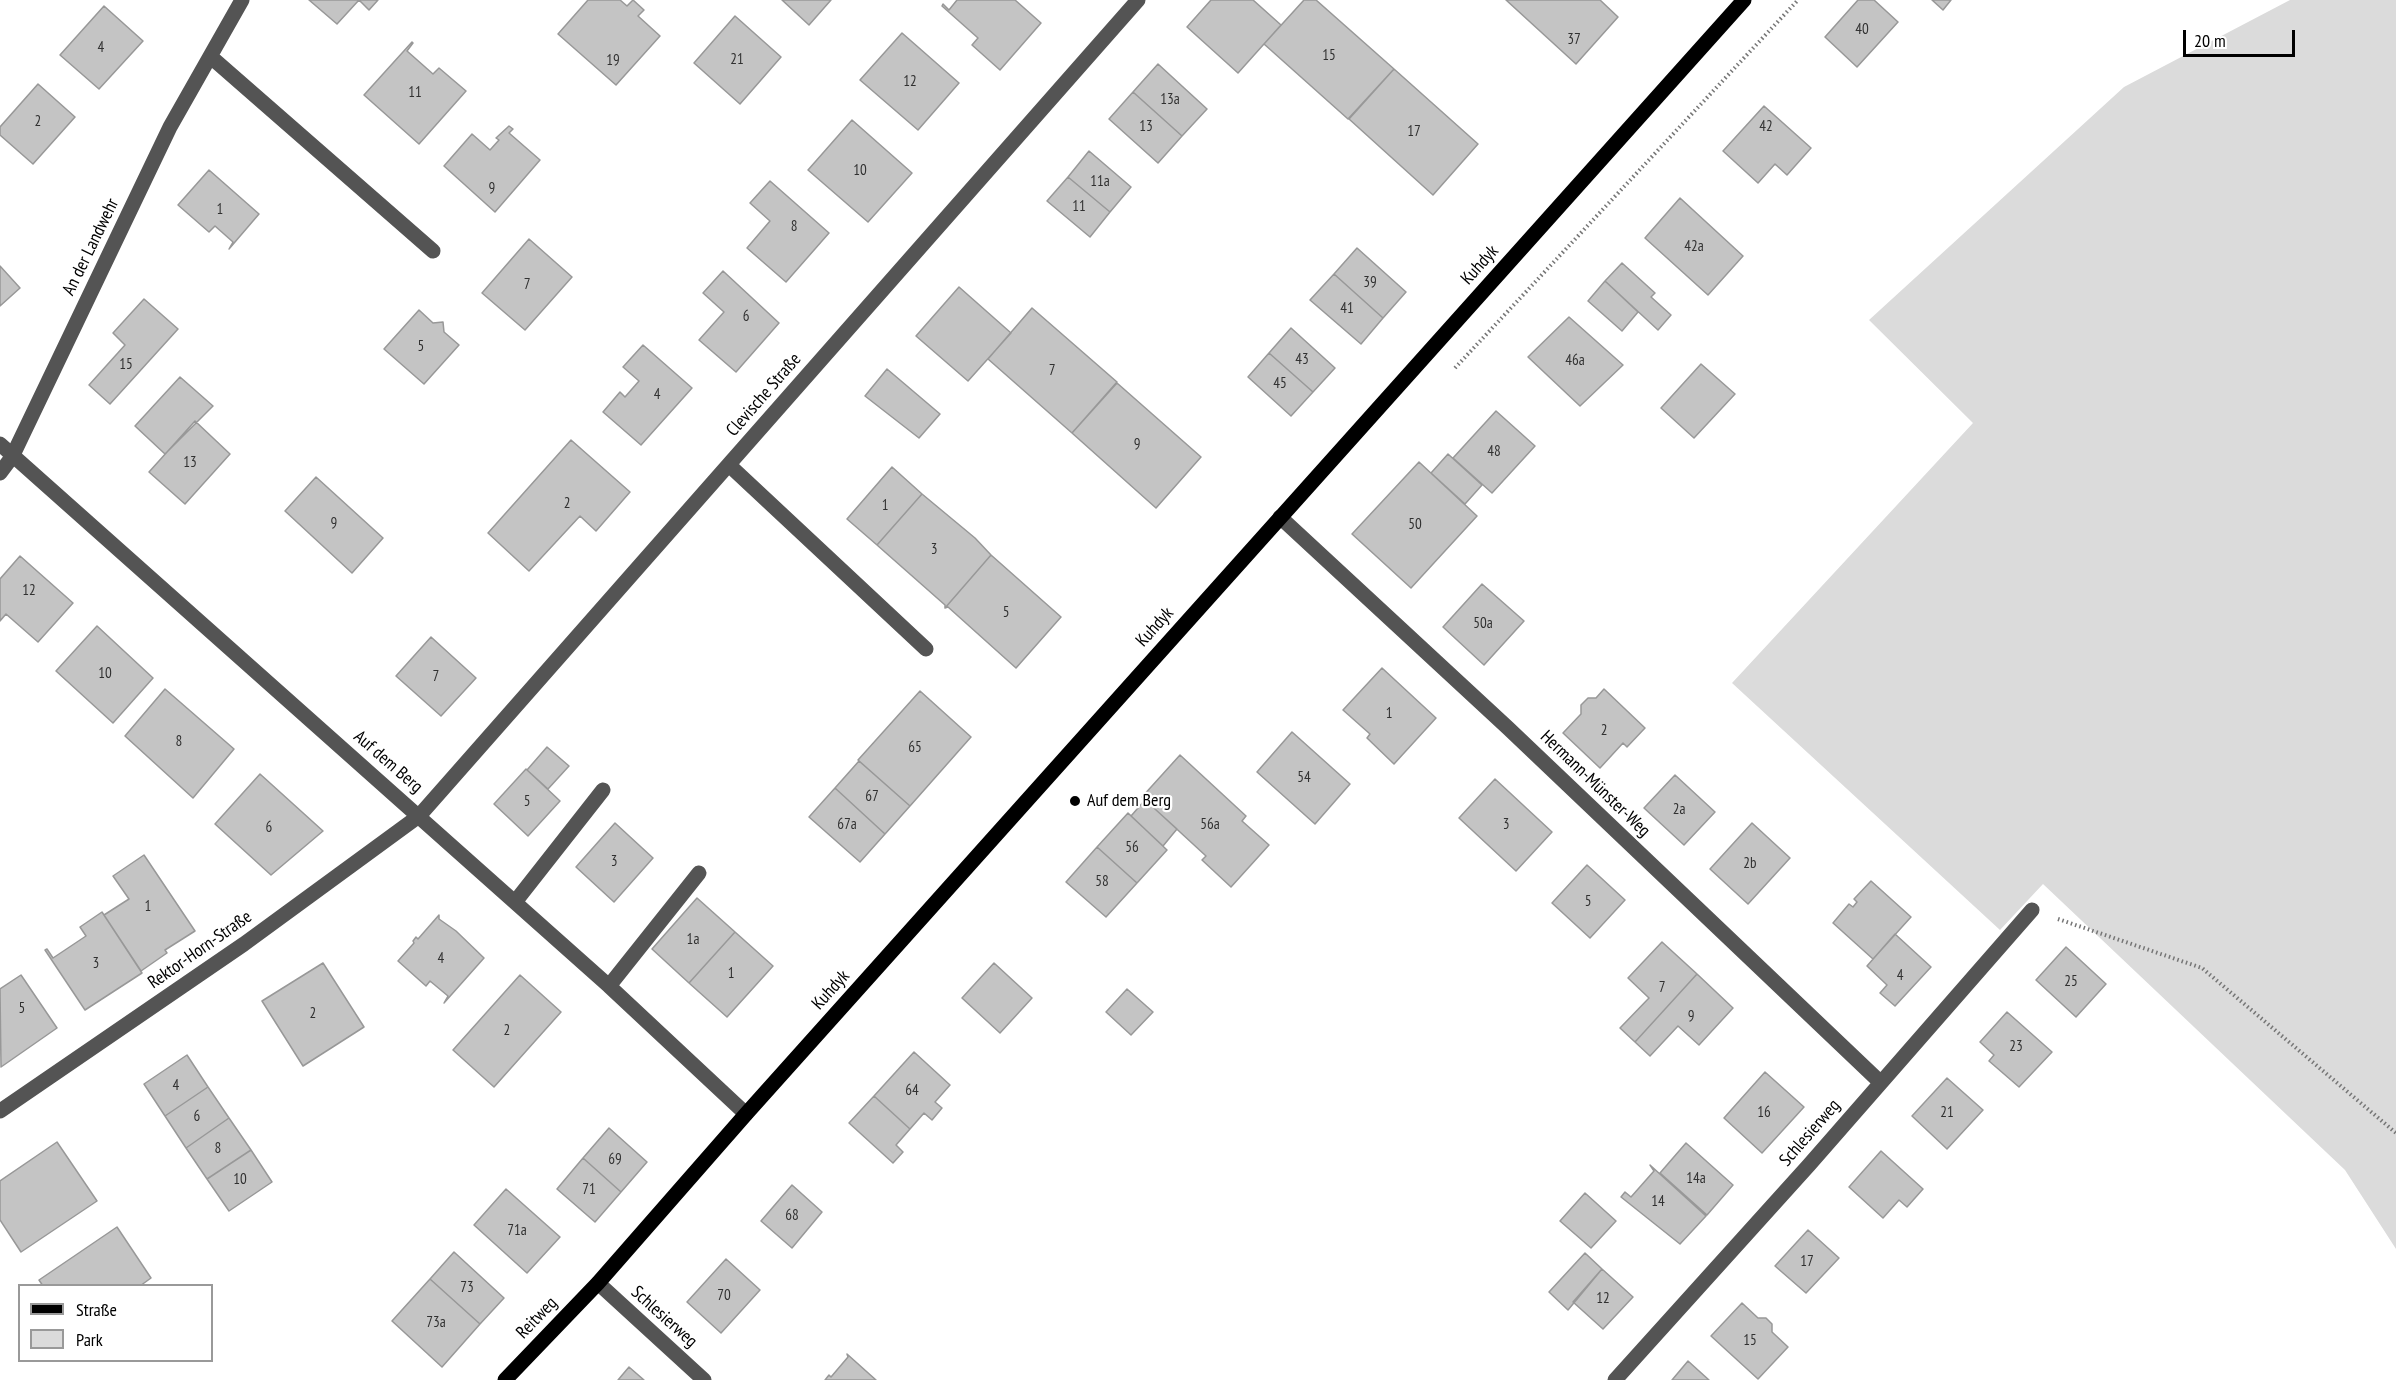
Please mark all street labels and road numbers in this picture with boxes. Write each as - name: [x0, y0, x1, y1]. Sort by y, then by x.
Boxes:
- street label: An der Landwehr: [58, 195, 124, 299]
- street label: Kuhdyk: [1457, 241, 1503, 289]
- street label: Clevische Straße: [722, 349, 806, 441]
- street label: Kuhdyk: [1132, 603, 1178, 651]
- street label: Auf dem Berg: [349, 726, 427, 798]
- street label: Hermann-Münster-Weg: [1536, 726, 1654, 842]
- street label: Rektor-Horn-Straße: [144, 906, 256, 994]
- street label: Kuhdyk: [808, 966, 854, 1014]
- street label: Schlesierweg: [1775, 1095, 1845, 1171]
- street label: Schlesierweg: [626, 1282, 702, 1352]
- street label: Reitweg: [512, 1293, 562, 1343]

